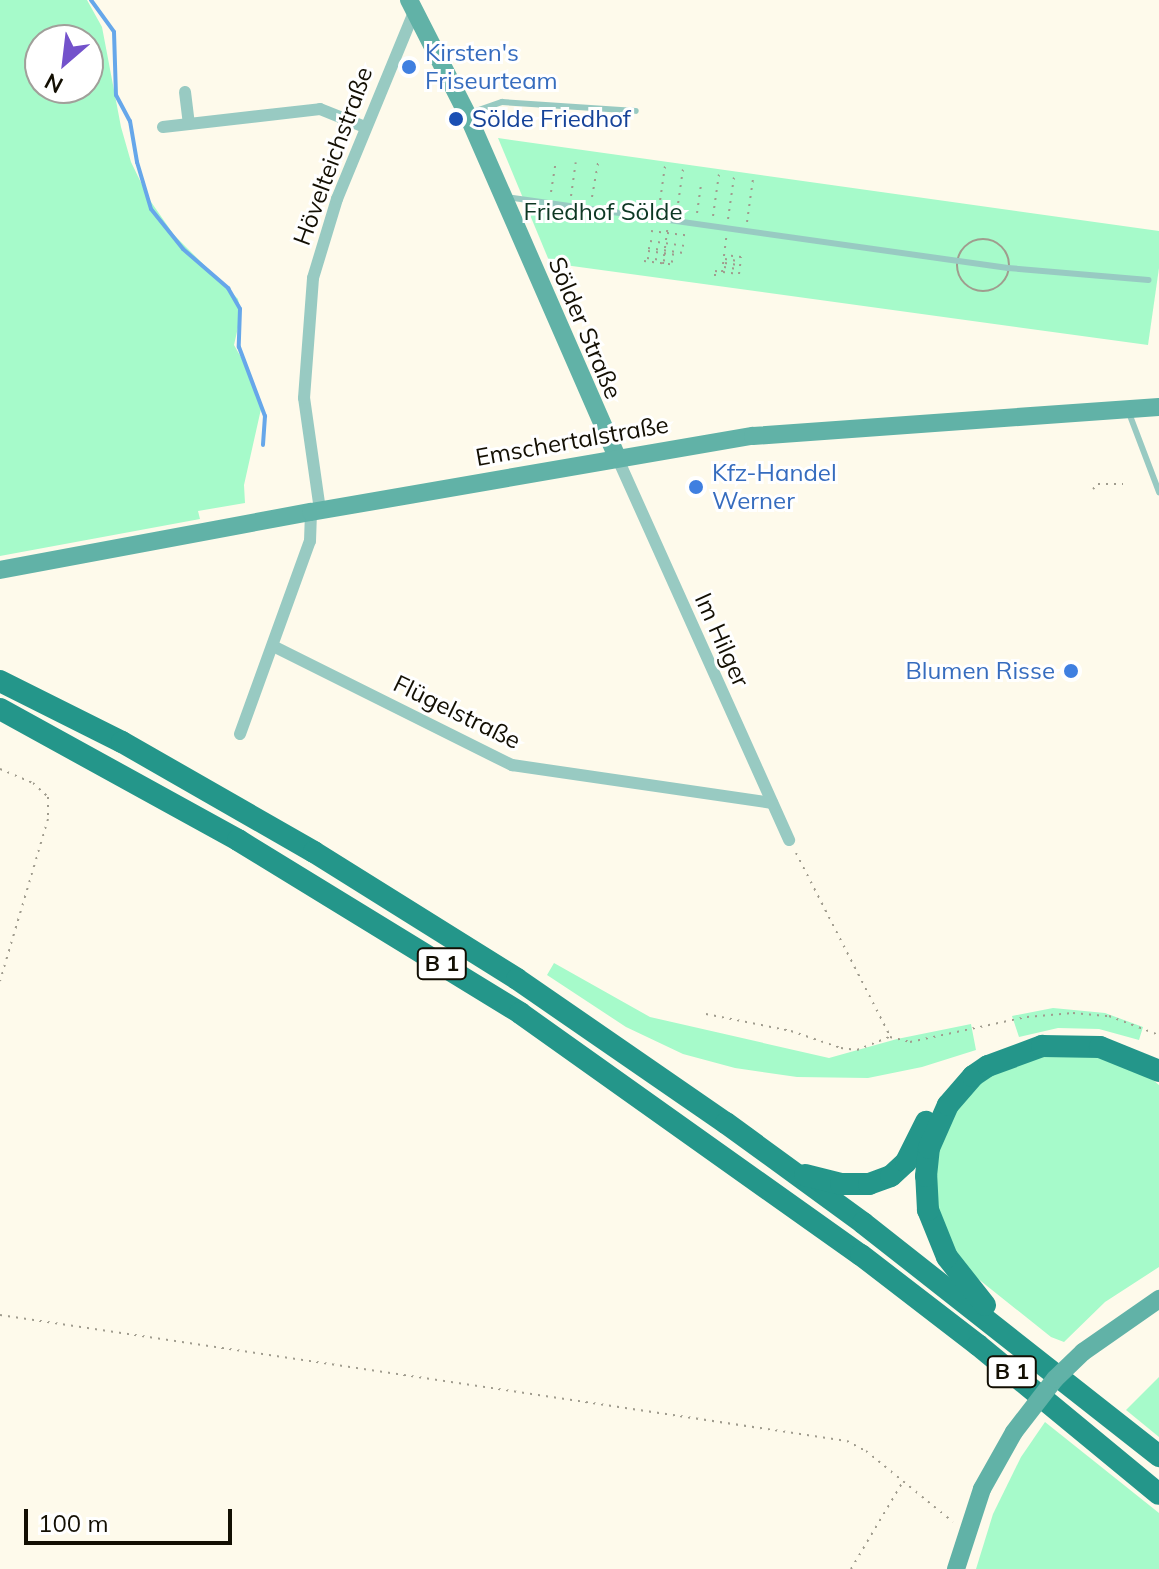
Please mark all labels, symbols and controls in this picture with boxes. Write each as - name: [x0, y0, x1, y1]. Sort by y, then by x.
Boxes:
- north arrow: [24, 24, 104, 104]
- place label: Kirsten's Friseurteam: [425, 39, 558, 95]
- marker: Kirsten's Friseurteam: [400, 58, 418, 76]
- street label: Hövelteichstraße: [287, 63, 379, 249]
- text: N: [40, 67, 68, 100]
- place label: Sölde Friedhof: [472, 105, 631, 133]
- marker: Sölde Friedhof: [447, 110, 465, 128]
- park label: Friedhof Sölde: [524, 198, 682, 226]
- street label: Sölder Straße: [542, 253, 628, 403]
- street label: Emschertalstraße: [473, 410, 671, 472]
- place label: Kfz-Handel Werner: [712, 459, 837, 515]
- marker: Kfz-Handel Werner: [687, 478, 705, 496]
- street label: Im Hilger: [689, 589, 755, 691]
- place label: Blumen Risse: [905, 657, 1055, 685]
- marker: Blumen Risse: [1062, 662, 1080, 680]
- street label: Flügelstraße: [389, 669, 525, 755]
- road number: B 1: [416, 946, 468, 982]
- road number: B 1: [986, 1354, 1038, 1390]
- scale bar: [28, 1493, 236, 1543]
- text: 100 m: [38, 1508, 109, 1538]

